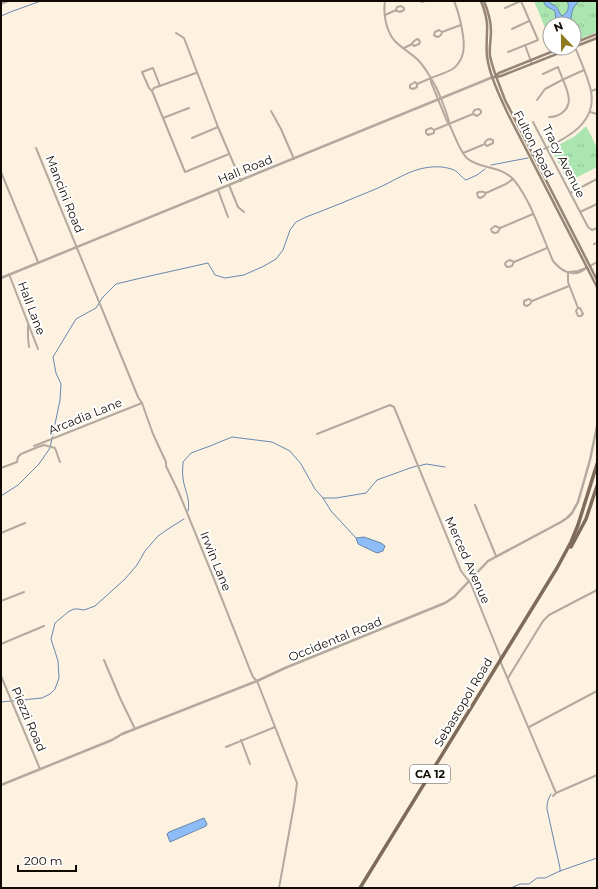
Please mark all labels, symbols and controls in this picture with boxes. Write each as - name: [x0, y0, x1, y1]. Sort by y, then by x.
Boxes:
- north arrow: [542, 16, 582, 56]
- text: N: [552, 19, 565, 35]
- street label: Fulton Road: [511, 108, 557, 180]
- street label: Tracy Avenue: [539, 122, 589, 200]
- street label: Hall Road: [215, 151, 275, 187]
- street label: Mancini Road: [43, 153, 87, 235]
- street label: Hall Lane: [15, 279, 49, 337]
- street label: Arcadia Lane: [46, 394, 124, 438]
- street label: Merced Avenue: [442, 514, 494, 606]
- street label: Irwin Lane: [197, 529, 235, 593]
- street label: Occidental Road: [286, 613, 384, 665]
- street label: Sebastopol Road: [430, 655, 496, 749]
- street label: Piezzi Road: [9, 684, 49, 754]
- road number: CA 12: [410, 765, 450, 783]
- scale bar: [18, 847, 76, 873]
- text: 200 m: [24, 853, 63, 868]

